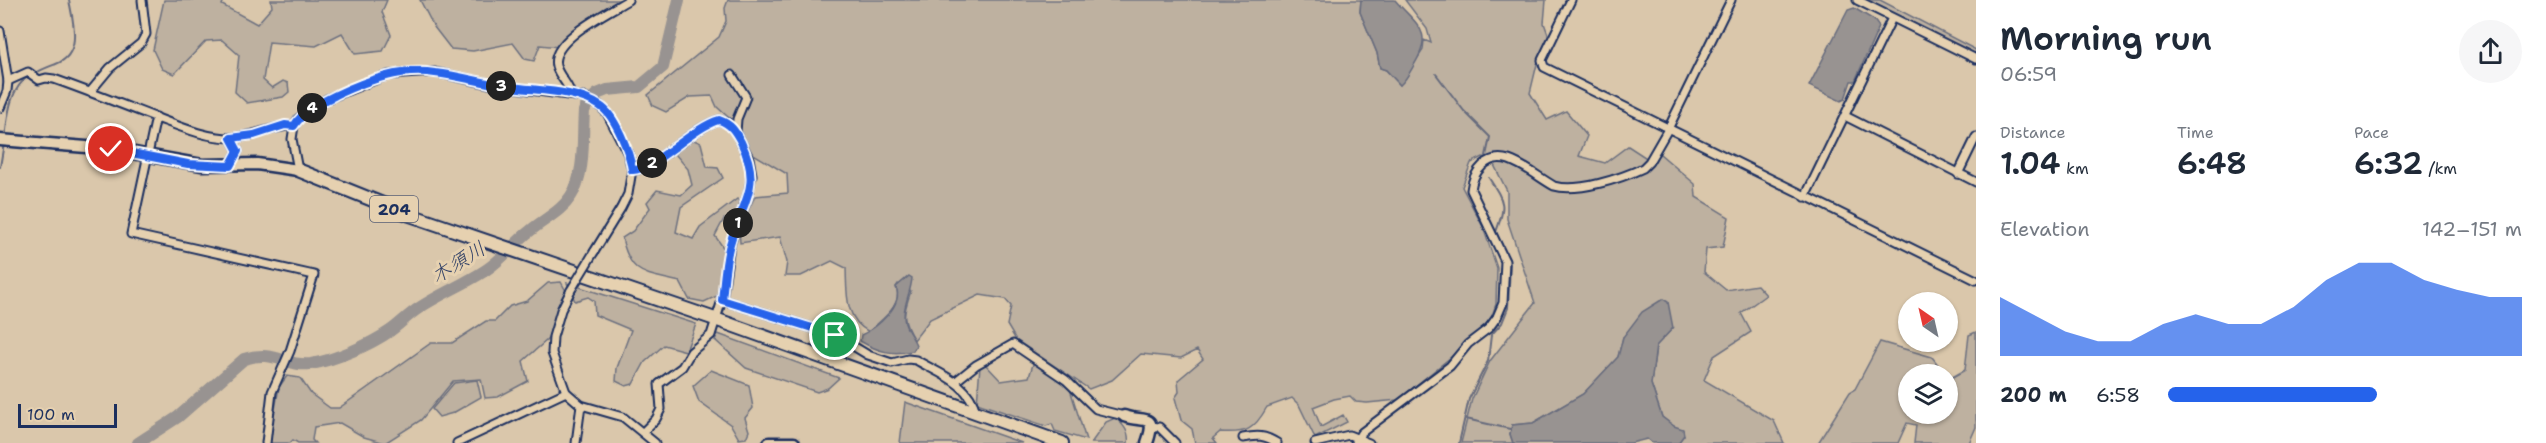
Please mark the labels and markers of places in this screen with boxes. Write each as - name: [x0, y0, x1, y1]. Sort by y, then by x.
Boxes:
- pin: 3: [486, 71, 516, 101]
- pin: 4: [297, 93, 327, 123]
- pin: [85, 123, 136, 174]
- pin: 2: [637, 148, 667, 178]
- pin: 1: [723, 208, 753, 238]
- pin: [809, 309, 860, 360]

